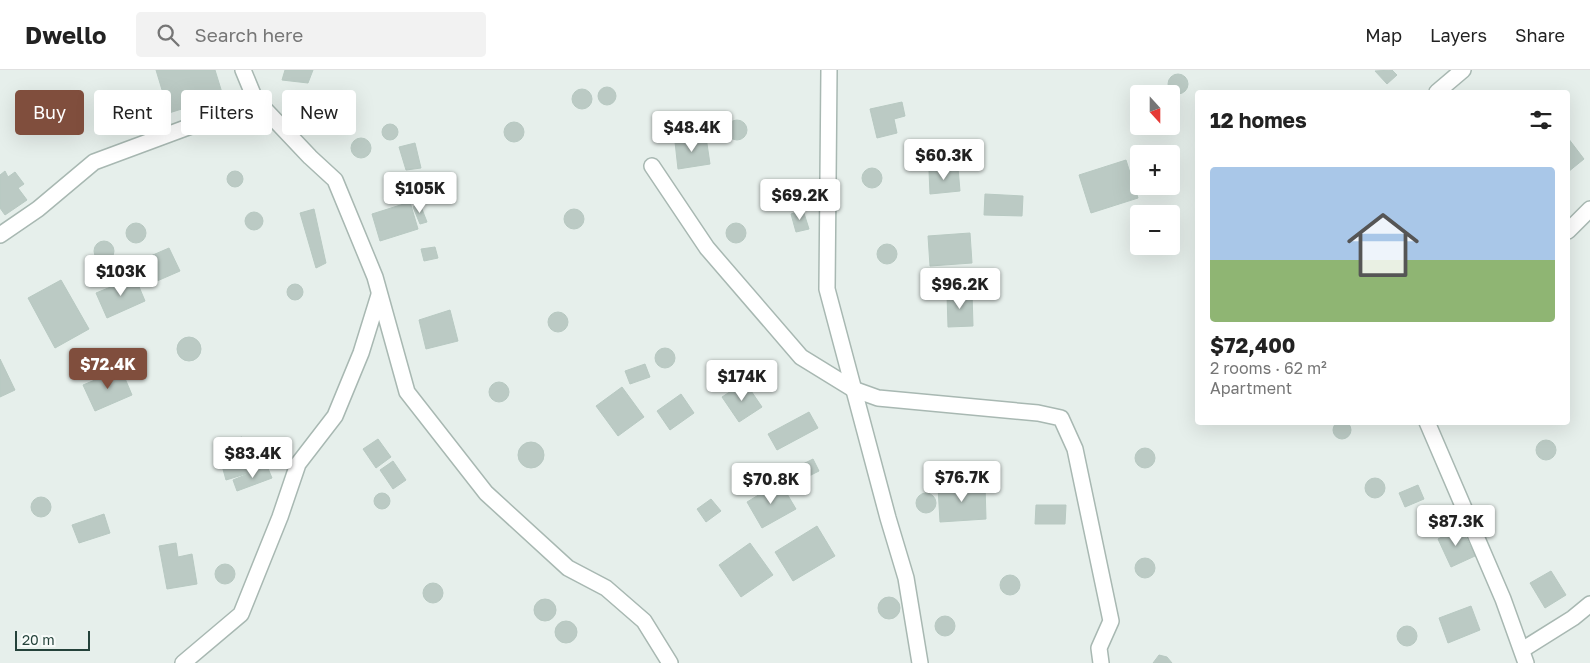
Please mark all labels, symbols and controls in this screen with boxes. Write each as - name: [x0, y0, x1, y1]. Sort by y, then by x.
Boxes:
- search box: [136, 12, 486, 57]
- text: Dwello: [25, 20, 106, 49]
- icon: search: [154, 21, 182, 49]
- text: Search here: [194, 23, 303, 46]
- text: Map: [1365, 24, 1402, 46]
- text: Layers: [1430, 24, 1487, 46]
- text: Share: [1515, 24, 1565, 46]
- north arrow: [1130, 85, 1180, 135]
- map controls: [1130, 85, 1180, 255]
- chip: Buy: [15, 90, 84, 135]
- chip: Rent: [94, 90, 171, 135]
- chip: Filters: [181, 90, 272, 135]
- chip: New: [282, 90, 356, 135]
- icon: filters: [1527, 106, 1555, 134]
- text: 12 homes: [1210, 107, 1307, 133]
- pin: $48.4K: [651, 111, 733, 153]
- text: $48.4K: [663, 117, 721, 137]
- pin: $60.3K: [903, 138, 985, 181]
- text: $60.3K: [915, 145, 973, 165]
- button: +: [1130, 145, 1180, 195]
- pin: $105K: [385, 172, 455, 214]
- text: $105K: [395, 178, 445, 198]
- pin: $69.2K: [759, 178, 841, 221]
- text: $69.2K: [771, 185, 829, 205]
- icon: home: [1338, 200, 1428, 290]
- button: −: [1130, 205, 1180, 255]
- pin: $103K: [86, 254, 156, 297]
- text: $103K: [96, 261, 146, 281]
- pin: $96.2K: [919, 268, 1001, 310]
- text: $96.2K: [931, 274, 989, 294]
- text: $72,400: [1210, 332, 1295, 358]
- pin: $72.4K: [67, 348, 149, 390]
- text: $72.4K: [80, 354, 136, 374]
- text: 2 rooms · 62 m²: [1210, 358, 1327, 378]
- pin: $174K: [707, 360, 777, 402]
- text: $174K: [717, 366, 767, 386]
- text: Apartment: [1210, 378, 1292, 398]
- pin: $83.4K: [212, 436, 294, 479]
- text: $83.4K: [224, 443, 282, 463]
- pin: $76.7K: [921, 460, 1003, 503]
- pin: $70.8K: [730, 462, 812, 505]
- text: $76.7K: [934, 467, 990, 487]
- text: $70.8K: [743, 469, 799, 489]
- pin: $87.3K: [1415, 504, 1497, 547]
- text: $87.3K: [1428, 511, 1484, 531]
- scale bar: [15, 628, 90, 651]
- text: 20 m: [22, 631, 55, 648]

